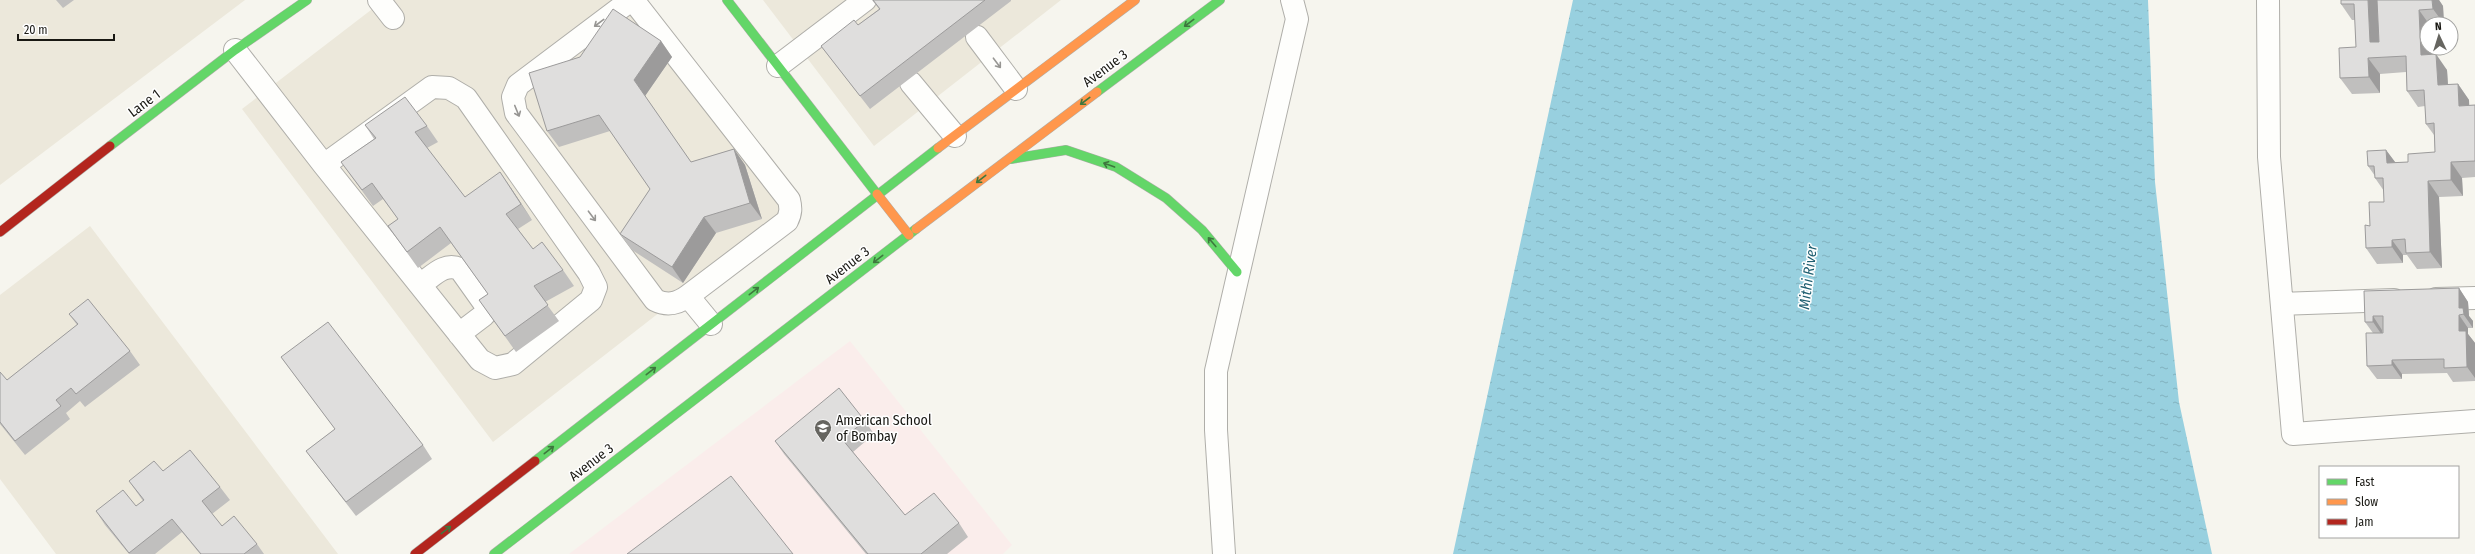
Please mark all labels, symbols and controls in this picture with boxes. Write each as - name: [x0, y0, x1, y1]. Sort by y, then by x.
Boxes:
- scale bar: [18, 16, 114, 42]
- north arrow: [2419, 16, 2459, 56]
- one-way arrow: [594, 19, 605, 28]
- one-way arrow: [1184, 19, 1195, 28]
- text: N: [2435, 20, 2442, 33]
- text: 20 m: [24, 23, 48, 37]
- street label: Avenue 3: [1080, 46, 1131, 91]
- one-way arrow: [993, 58, 1001, 69]
- street label: Lane 1: [125, 86, 164, 121]
- one-way arrow: [1079, 97, 1090, 105]
- one-way arrow: [513, 104, 521, 116]
- one-way arrow: [1103, 161, 1116, 168]
- one-way arrow: [976, 175, 987, 184]
- one-way arrow: [588, 210, 597, 221]
- one-way arrow: [1208, 237, 1217, 247]
- street label: Avenue 3: [822, 243, 873, 288]
- water label: Mithi River: [1795, 243, 1821, 310]
- one-way arrow: [873, 254, 884, 263]
- one-way arrow: [748, 286, 759, 295]
- one-way arrow: [646, 366, 657, 375]
- place label: American School of Bombay: [836, 412, 932, 445]
- school or university icon: American School of Bombay: [813, 418, 833, 443]
- street label: Avenue 3: [566, 440, 617, 485]
- one-way arrow: [543, 446, 554, 455]
- legend: [2319, 466, 2459, 538]
- text: Fast: [2355, 475, 2374, 489]
- text: Slow: [2355, 495, 2378, 509]
- text: Jam: [2355, 515, 2373, 529]
- one-way arrow: [440, 526, 451, 534]

